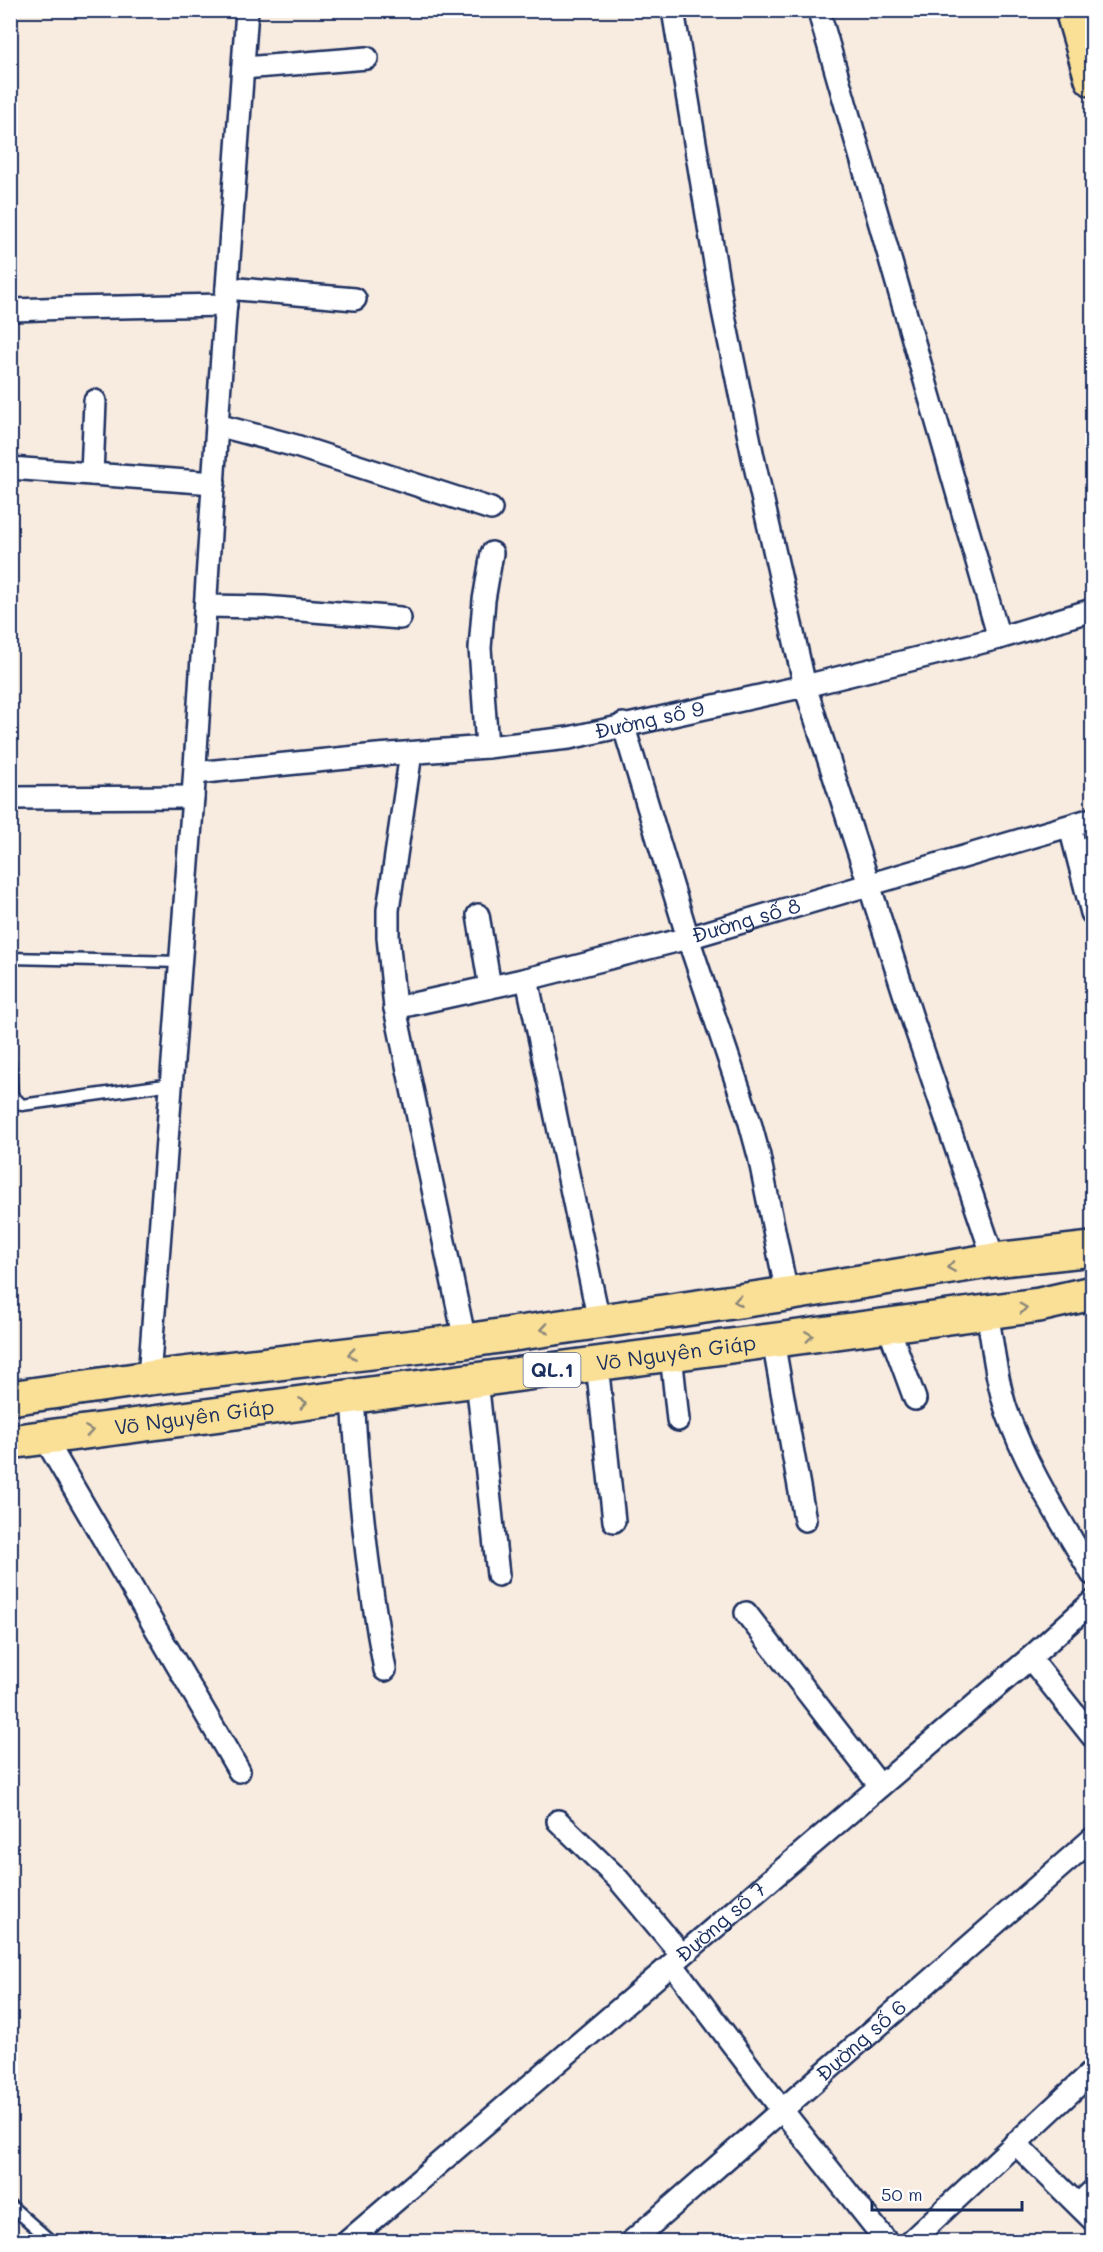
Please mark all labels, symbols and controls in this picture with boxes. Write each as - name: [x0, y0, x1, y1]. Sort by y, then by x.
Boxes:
- street label: Đường số 9: [592, 694, 706, 744]
- street label: Đường số 8: [688, 891, 803, 948]
- one-way arrow: [947, 1260, 957, 1273]
- one-way arrow: [733, 1294, 742, 1306]
- one-way arrow: [1019, 1302, 1028, 1314]
- one-way arrow: [540, 1322, 549, 1334]
- street label: Võ Nguyên Giáp: [594, 1328, 758, 1376]
- one-way arrow: [804, 1330, 814, 1343]
- one-way arrow: [347, 1347, 356, 1360]
- road number: QL.1: [524, 1353, 580, 1387]
- street label: Võ Nguyên Giáp: [113, 1392, 276, 1440]
- one-way arrow: [299, 1397, 308, 1410]
- one-way arrow: [85, 1426, 94, 1438]
- street label: Đường số 7: [669, 1875, 771, 1967]
- street label: Đường số 6: [809, 1993, 911, 2086]
- scale bar: [872, 2174, 1022, 2212]
- text: 50 m: [881, 2182, 923, 2206]

